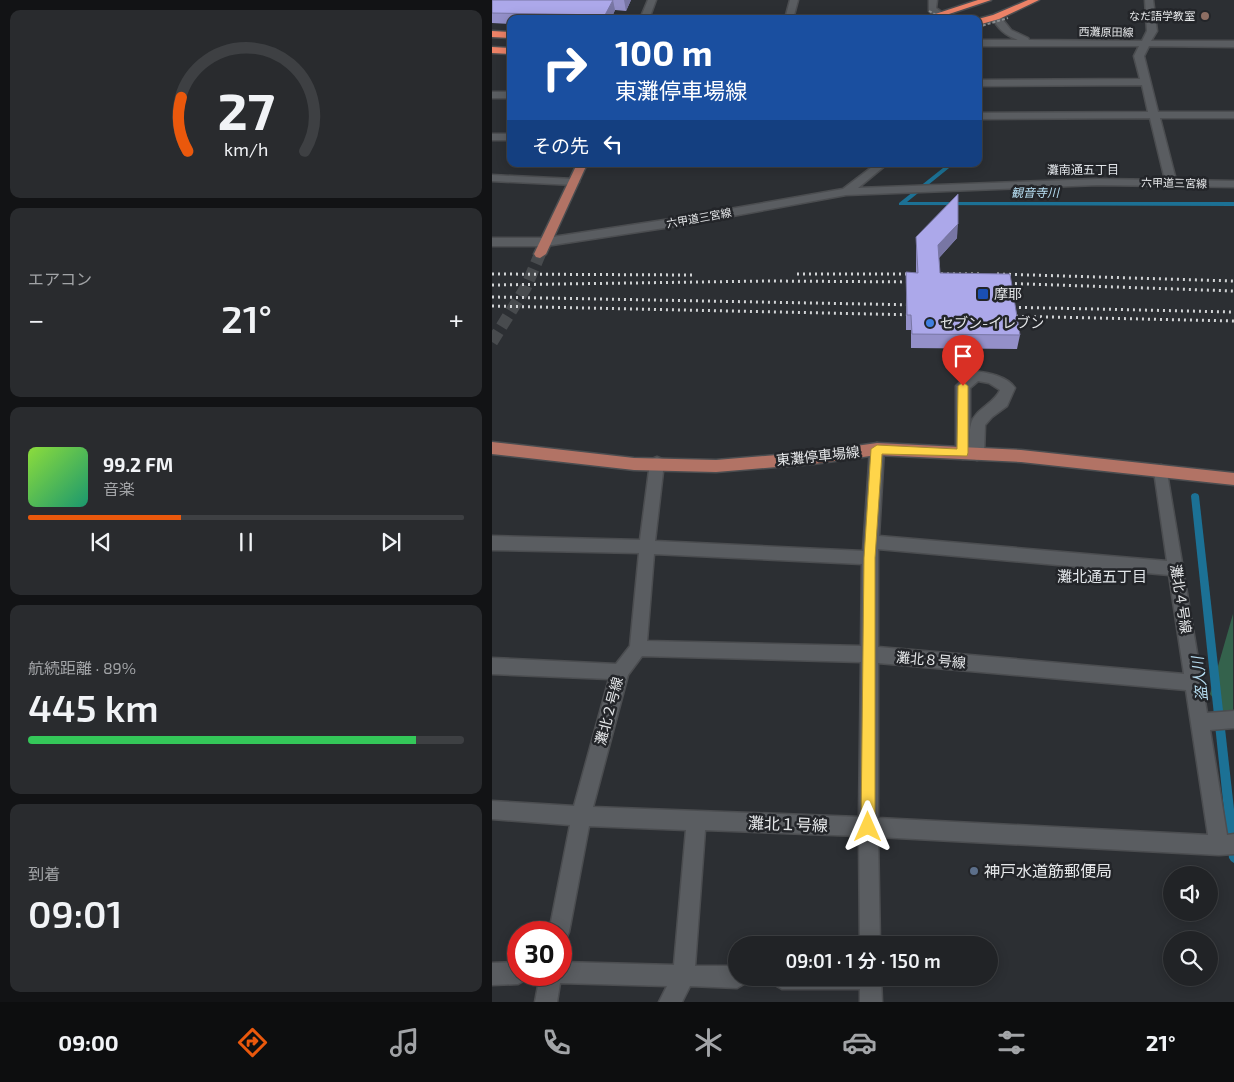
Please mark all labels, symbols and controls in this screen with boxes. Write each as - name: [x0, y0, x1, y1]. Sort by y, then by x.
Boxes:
- place label: なだ語学教室: [1129, 9, 1195, 22]
- marker: なだ語学教室: [1199, 10, 1211, 22]
- street label: 西灘原田線: [1078, 25, 1134, 38]
- text: 100 m: [615, 31, 713, 73]
- icon: right: [532, 35, 597, 100]
- text: 東灘停車場線: [615, 77, 747, 103]
- text: 27: [217, 78, 275, 140]
- icon: left: [599, 130, 627, 158]
- text: その先: [532, 134, 589, 157]
- text: km/h: [224, 138, 268, 160]
- district label: 灘南通五丁目: [1047, 162, 1119, 176]
- street label: 六甲道三宮線: [1141, 175, 1207, 190]
- water label: 観音寺川: [1011, 185, 1061, 199]
- street label: 六甲道三宮線: [665, 205, 733, 230]
- text: エアコン: [28, 269, 92, 288]
- place label: 摩耶: [994, 285, 1022, 302]
- marker: 摩耶: [976, 287, 990, 301]
- text: 21°: [221, 295, 272, 341]
- text: −: [28, 302, 44, 336]
- text: +: [449, 302, 464, 336]
- place label: セブン-イレブン: [940, 314, 1044, 331]
- marker: セブン-イレブン: [924, 317, 936, 329]
- pin: [942, 335, 984, 386]
- icon: arrive: [949, 342, 977, 370]
- street label: 東灘停車場線: [775, 443, 861, 468]
- text: 99.2 FM: [103, 453, 173, 476]
- text: 音楽: [103, 479, 135, 498]
- icon: previous: [87, 528, 115, 556]
- icon: pause: [232, 528, 260, 556]
- icon: next: [377, 528, 405, 556]
- street label: 灘北４号線: [1168, 563, 1195, 635]
- district label: 灘北通五丁目: [1057, 567, 1147, 585]
- street label: 灘北８号線: [895, 648, 967, 671]
- water label: 盗人川: [1187, 654, 1210, 702]
- text: 航続距離 · 89%: [28, 658, 136, 677]
- street label: 灘北２号線: [591, 675, 626, 747]
- text: 445 km: [28, 684, 159, 730]
- position arrow: [841, 800, 893, 852]
- street label: 灘北１号線: [748, 813, 828, 834]
- place label: 神戸水道筋郵便局: [984, 861, 1112, 880]
- text: 到着: [28, 864, 60, 883]
- marker: 神戸水道筋郵便局: [968, 865, 980, 877]
- map controls: [1163, 866, 1218, 986]
- button: sound: [1163, 866, 1218, 921]
- text: 09:01: [28, 890, 122, 936]
- speed limit sign: 30: [507, 921, 572, 986]
- button: search: [1163, 931, 1218, 986]
- text: 09:01 · 1 分 · 150 m: [785, 949, 941, 972]
- icon: directions: [235, 1025, 270, 1060]
- icon: music: [387, 1025, 422, 1060]
- icon: phone: [539, 1025, 574, 1060]
- icon: climate: [691, 1025, 726, 1060]
- icon: car: [842, 1025, 877, 1060]
- icon: filters: [994, 1025, 1029, 1060]
- text: 09:00: [58, 1029, 119, 1055]
- text: 21°: [1146, 1029, 1176, 1055]

